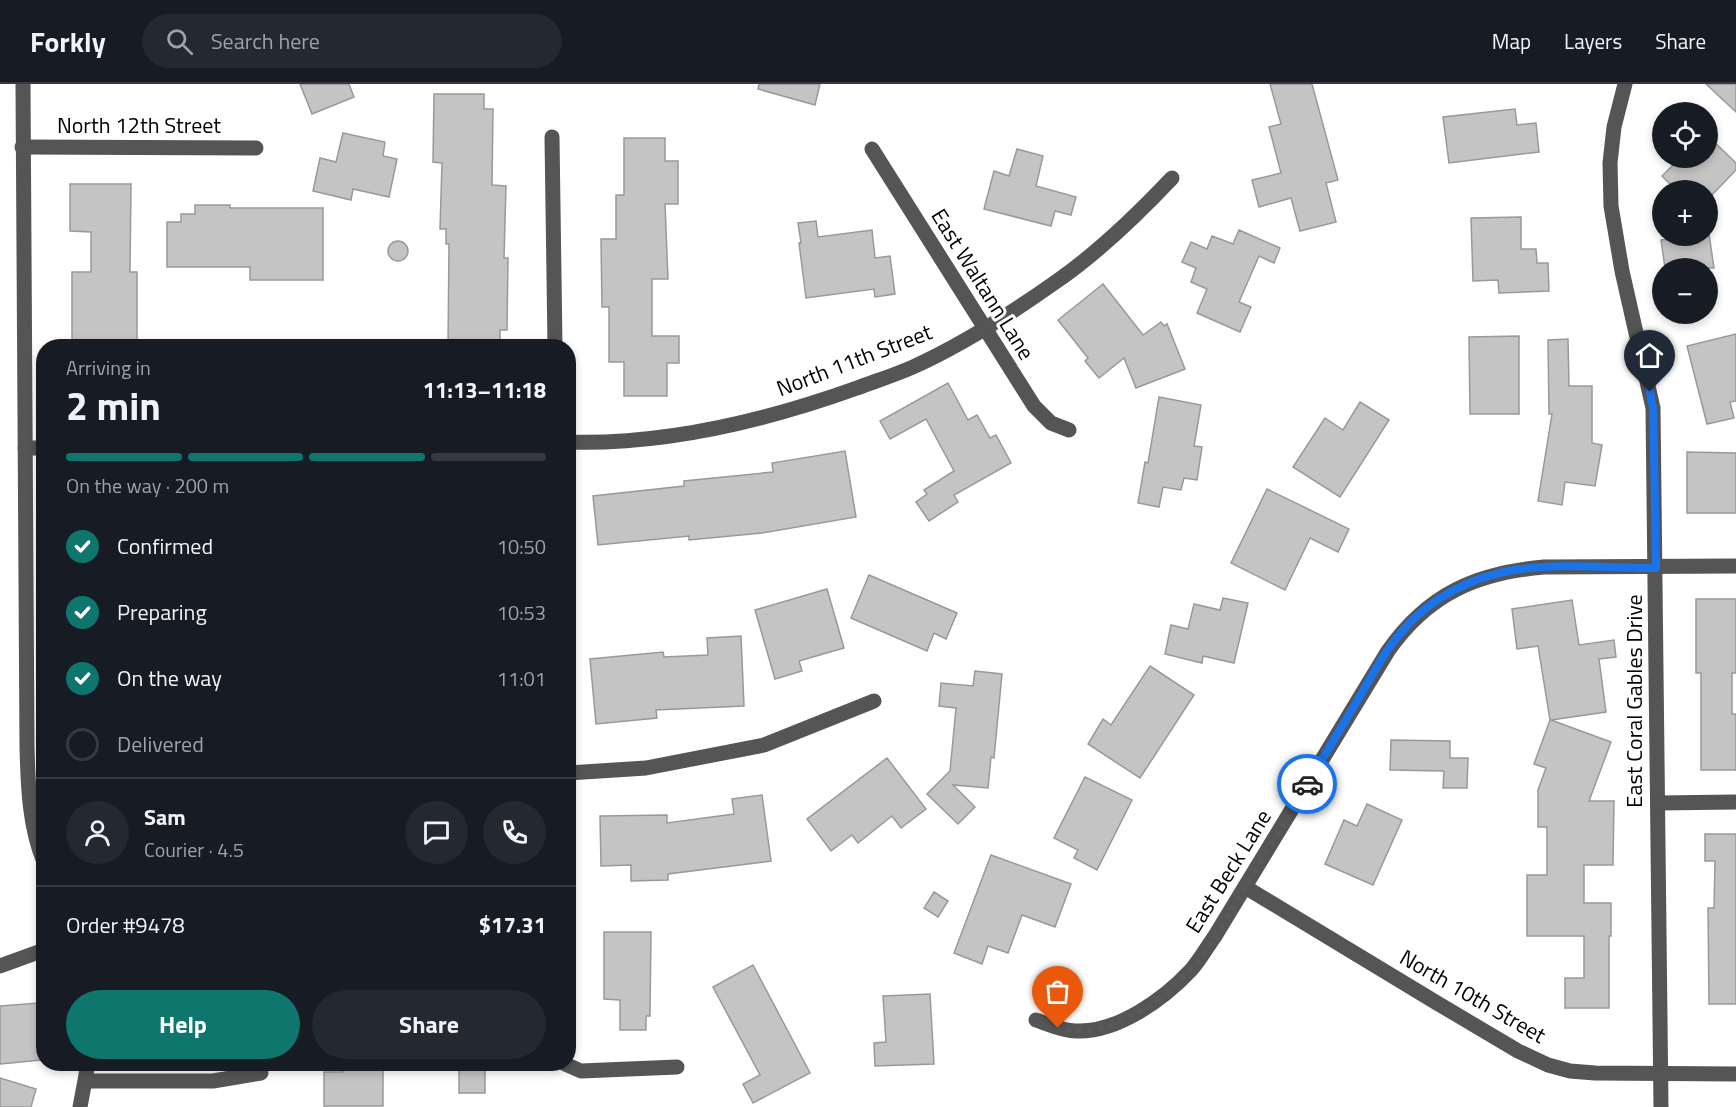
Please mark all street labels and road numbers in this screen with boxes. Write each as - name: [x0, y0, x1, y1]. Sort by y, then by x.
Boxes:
- street label: North 12th Street: [57, 108, 221, 142]
- street label: East Waltann Lane: [923, 202, 1043, 366]
- street label: North 11th Street: [771, 315, 937, 405]
- street label: East Coral Gables Drive: [1617, 594, 1651, 808]
- street label: East Beck Lane: [1176, 803, 1280, 939]
- street label: North 10th Street: [1393, 940, 1553, 1052]

